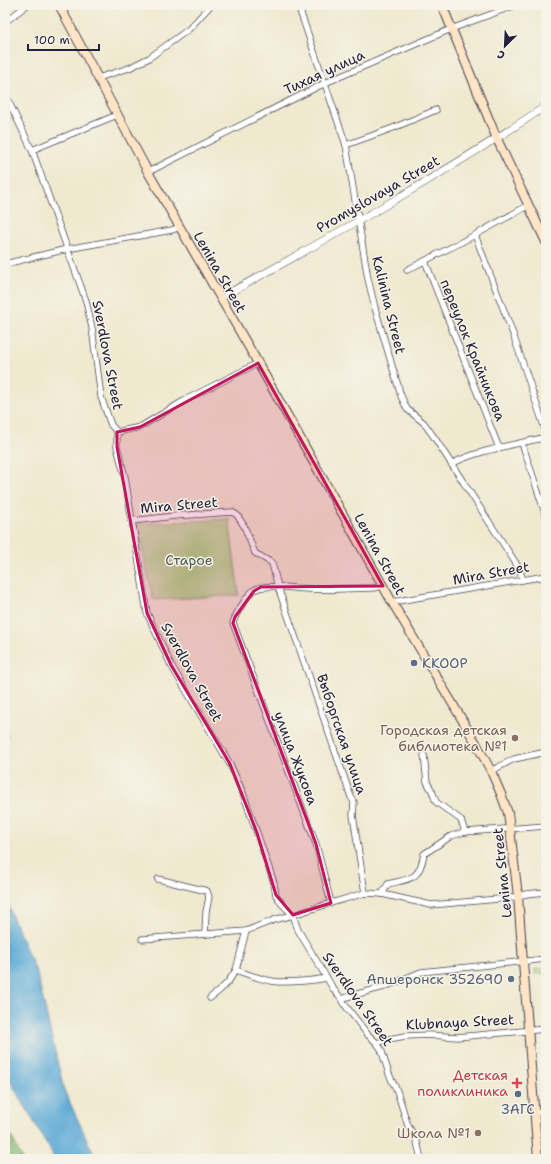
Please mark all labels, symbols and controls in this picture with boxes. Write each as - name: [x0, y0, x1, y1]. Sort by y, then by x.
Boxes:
- scale bar: [28, 26, 99, 52]
- north arrow: [485, 26, 525, 66]
- text: 100 m: [34, 32, 70, 48]
- street label: Тихая улица: [281, 45, 367, 99]
- text: С: [495, 46, 507, 63]
- street label: Promyslovaya Street: [313, 151, 443, 237]
- street label: Lenina Street: [190, 228, 250, 316]
- street label: Kalinina Street: [368, 254, 410, 356]
- street label: переулок Крайникова: [436, 277, 510, 424]
- street label: Sverdlova Street: [89, 299, 127, 411]
- street label: Mira Street: [140, 493, 218, 517]
- street label: Lenina Street: [350, 510, 410, 598]
- park label: Старое: [165, 551, 213, 569]
- street label: Mira Street: [451, 557, 531, 589]
- street label: Sverdlova Street: [157, 619, 227, 725]
- place label: ККООР: [422, 654, 468, 672]
- marker: ККООР: [409, 658, 419, 668]
- street label: Выборгская улица: [313, 671, 371, 797]
- street label: улица Жукова: [270, 709, 322, 807]
- place label: Городская детская библиотека №1: [380, 721, 507, 755]
- marker: Городская детская библиотека №1: [510, 733, 520, 743]
- street label: Lenina Street: [488, 827, 516, 919]
- street label: Sverdlova Street: [319, 948, 397, 1050]
- place label: Апшеронск 352690: [367, 970, 503, 988]
- marker: Апшеронск 352690: [506, 974, 516, 984]
- street label: Klubnaya Street: [405, 1010, 515, 1034]
- place label: Детская поликлиника: [417, 1066, 508, 1100]
- marker: Детская поликлиника: [511, 1077, 523, 1089]
- marker: ЗАГС: [513, 1089, 523, 1099]
- place label: ЗАГС: [501, 1100, 535, 1118]
- place label: Школа №1: [397, 1124, 470, 1142]
- marker: Школа №1: [473, 1128, 483, 1138]

